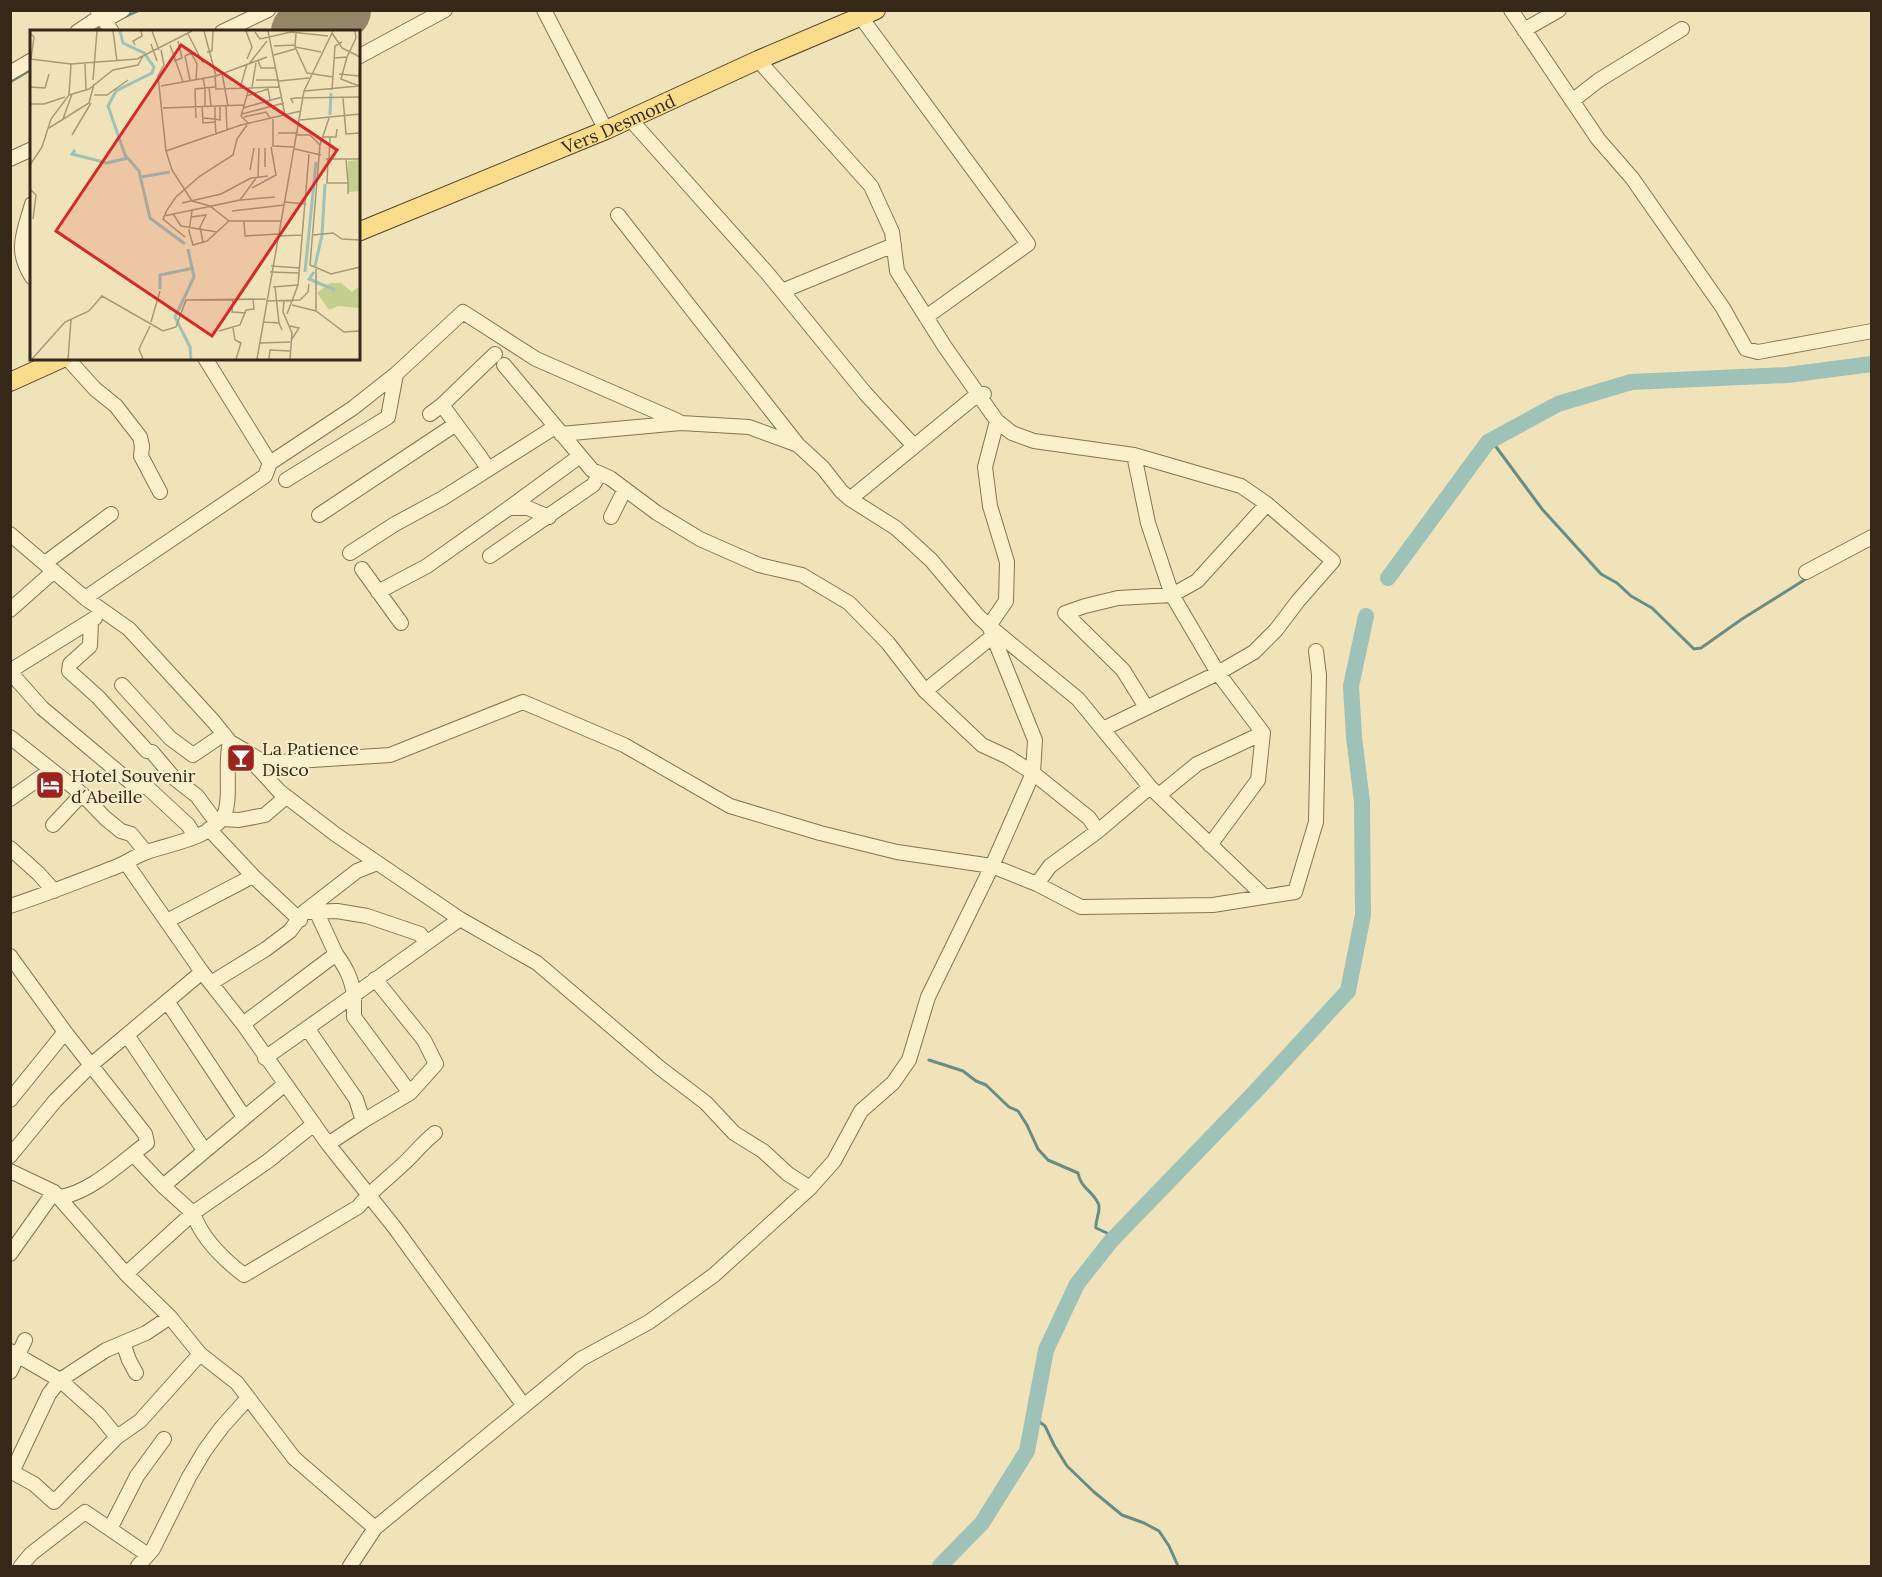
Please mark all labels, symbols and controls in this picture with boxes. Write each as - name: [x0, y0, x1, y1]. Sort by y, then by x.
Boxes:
- inset map: [30, 30, 360, 360]
- street label: Vers Desmond: [557, 88, 679, 159]
- place label: La Patience Disco: [262, 737, 359, 781]
- bar icon: La Patience Disco: [225, 742, 257, 774]
- place label: Hotel Souvenir d´Abeille: [71, 764, 196, 808]
- hotel icon: Hotel Souvenir d´Abeille: [34, 769, 66, 801]

